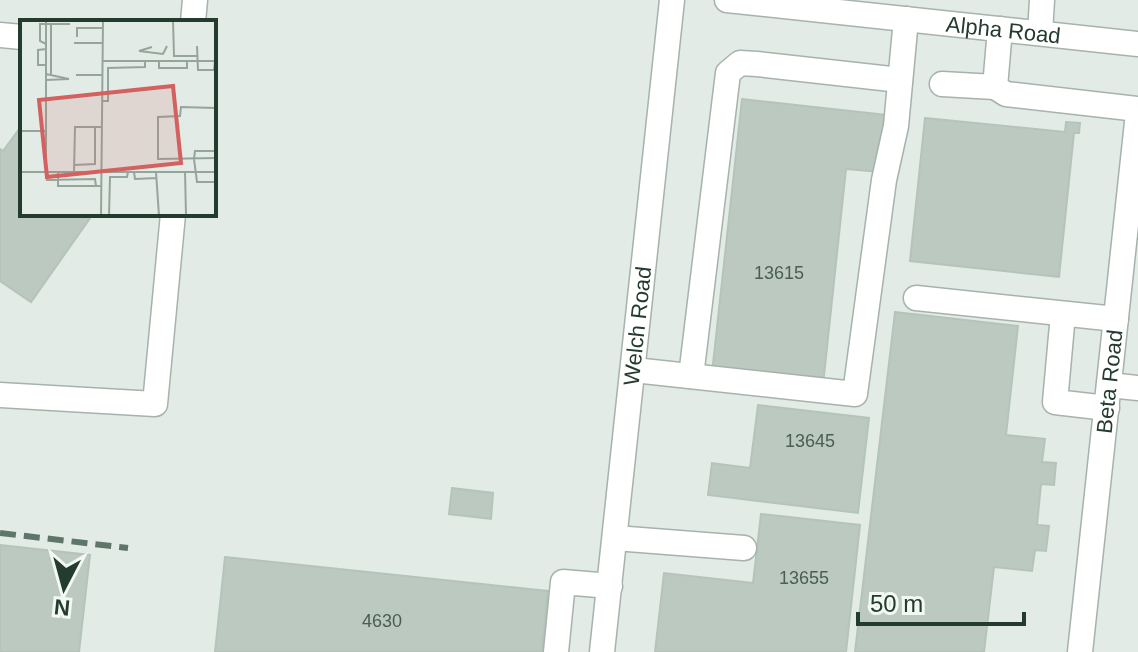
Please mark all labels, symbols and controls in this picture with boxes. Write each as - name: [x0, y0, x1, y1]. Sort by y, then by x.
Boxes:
- street label: Alpha Road: [945, 11, 1062, 48]
- inset map: [20, 20, 216, 216]
- house number: 13615: [754, 263, 804, 283]
- street label: Welch Road: [618, 265, 656, 387]
- street label: Beta Road: [1091, 328, 1127, 435]
- house number: 13645: [785, 431, 835, 451]
- north arrow: [24, 548, 104, 628]
- house number: 13655: [779, 568, 829, 588]
- scale bar: [858, 576, 1024, 626]
- text: 50 m: [870, 590, 923, 617]
- text: N: [53, 594, 71, 621]
- house number: 4630: [362, 611, 402, 631]

